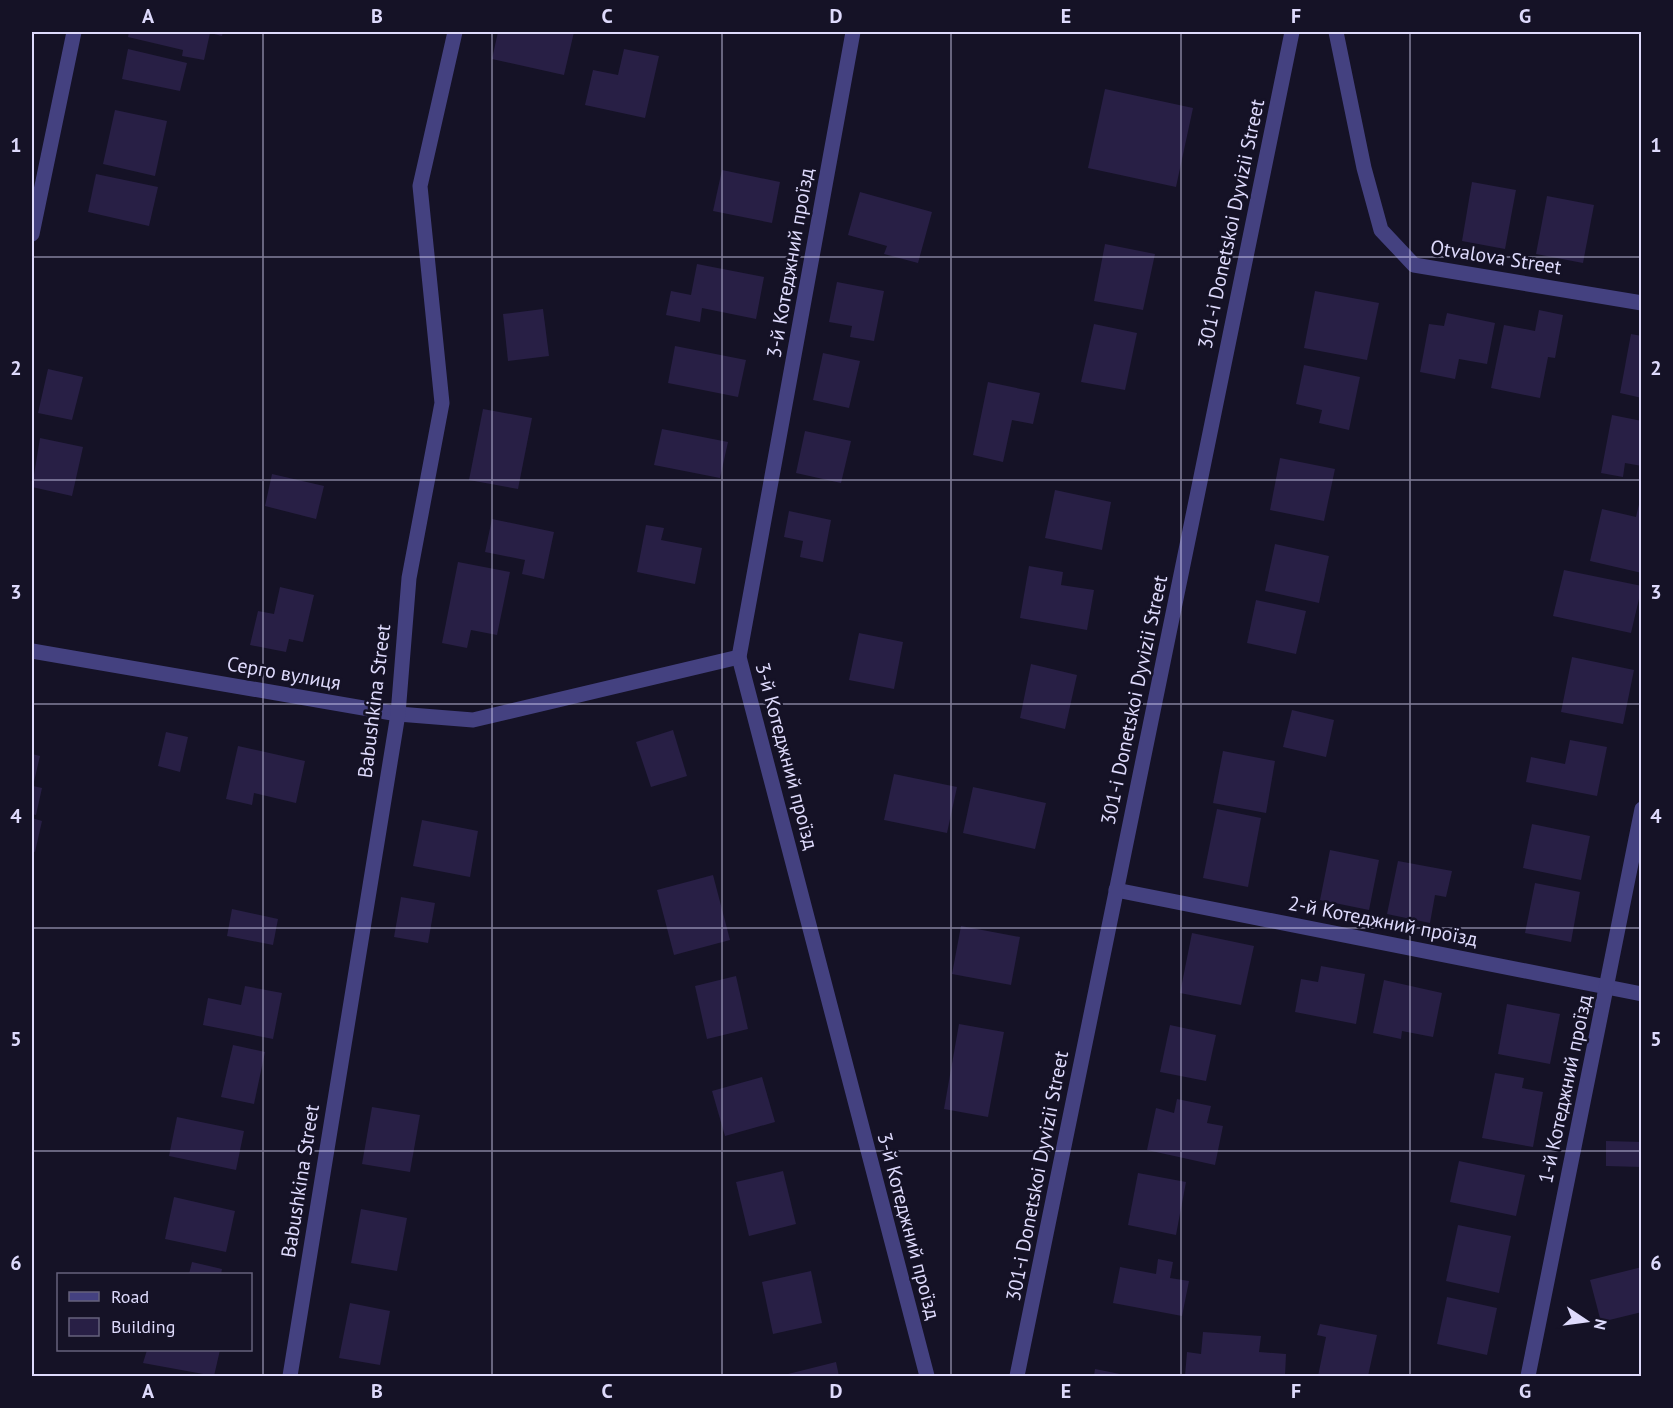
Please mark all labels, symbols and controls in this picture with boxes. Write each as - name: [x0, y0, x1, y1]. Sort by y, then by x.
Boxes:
- text: A: [142, 3, 155, 29]
- text: B: [371, 3, 383, 29]
- text: C: [601, 3, 613, 29]
- text: D: [830, 3, 843, 29]
- text: E: [1061, 3, 1071, 29]
- text: F: [1291, 3, 1301, 29]
- text: G: [1519, 3, 1531, 29]
- street label: 301-i Donetskoi Dyvizii Street: [1192, 96, 1270, 351]
- text: 1: [10, 132, 22, 158]
- text: 1: [1650, 132, 1662, 158]
- street label: 3-й Котеджний проїзд: [760, 166, 820, 360]
- street label: Otvalova Street: [1429, 234, 1564, 280]
- text: 2: [10, 355, 22, 381]
- text: 2: [1650, 355, 1662, 381]
- street label: 301-i Donetskoi Dyvizii Street: [1095, 572, 1173, 827]
- text: 3: [10, 579, 22, 605]
- text: 3: [1650, 579, 1662, 605]
- street label: Babushkina Street: [352, 622, 396, 779]
- street label: Серго вулиця: [225, 650, 343, 696]
- street label: 3-й Котеджний проїзд: [750, 660, 825, 852]
- text: 4: [10, 803, 22, 829]
- text: 4: [1650, 803, 1662, 829]
- street label: 2-й Котеджний проїзд: [1286, 890, 1480, 952]
- street label: 1-й Котеджний проїзд: [1532, 992, 1598, 1186]
- text: 5: [10, 1026, 22, 1052]
- text: 5: [1650, 1026, 1662, 1052]
- street label: 301-i Donetskoi Dyvizii Street: [1000, 1048, 1074, 1304]
- street label: Babushkina Street: [275, 1102, 325, 1259]
- street label: 3-й Котеджний проїзд: [872, 1130, 947, 1322]
- text: 6: [10, 1250, 22, 1276]
- text: 6: [1650, 1250, 1662, 1276]
- legend: [57, 1273, 252, 1351]
- text: Road: [111, 1285, 149, 1308]
- north arrow: [1556, 1291, 1616, 1351]
- text: Building: [111, 1315, 175, 1338]
- text: N: [1590, 1317, 1612, 1332]
- text: A: [142, 1378, 155, 1404]
- text: B: [371, 1378, 383, 1404]
- text: C: [601, 1378, 613, 1404]
- text: D: [830, 1378, 843, 1404]
- text: E: [1061, 1378, 1071, 1404]
- text: F: [1291, 1378, 1301, 1404]
- text: G: [1519, 1378, 1531, 1404]

